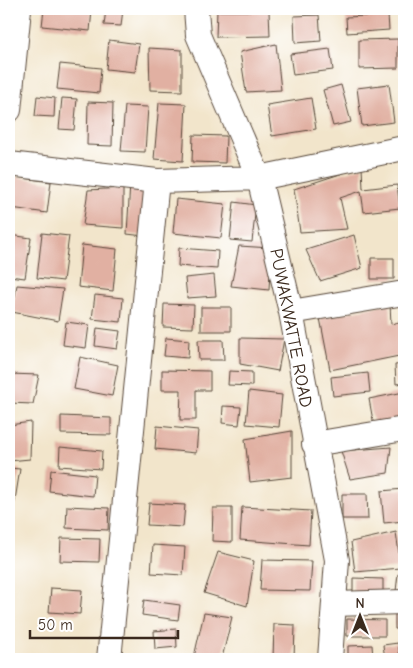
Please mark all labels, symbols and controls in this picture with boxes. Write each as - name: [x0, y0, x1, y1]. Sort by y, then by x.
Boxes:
- street label: PUWAKWATTE ROAD: [265, 247, 317, 409]
- north arrow: [336, 590, 386, 640]
- text: N: [355, 595, 365, 612]
- scale bar: [30, 608, 178, 640]
- text: 50 m: [38, 616, 73, 634]

